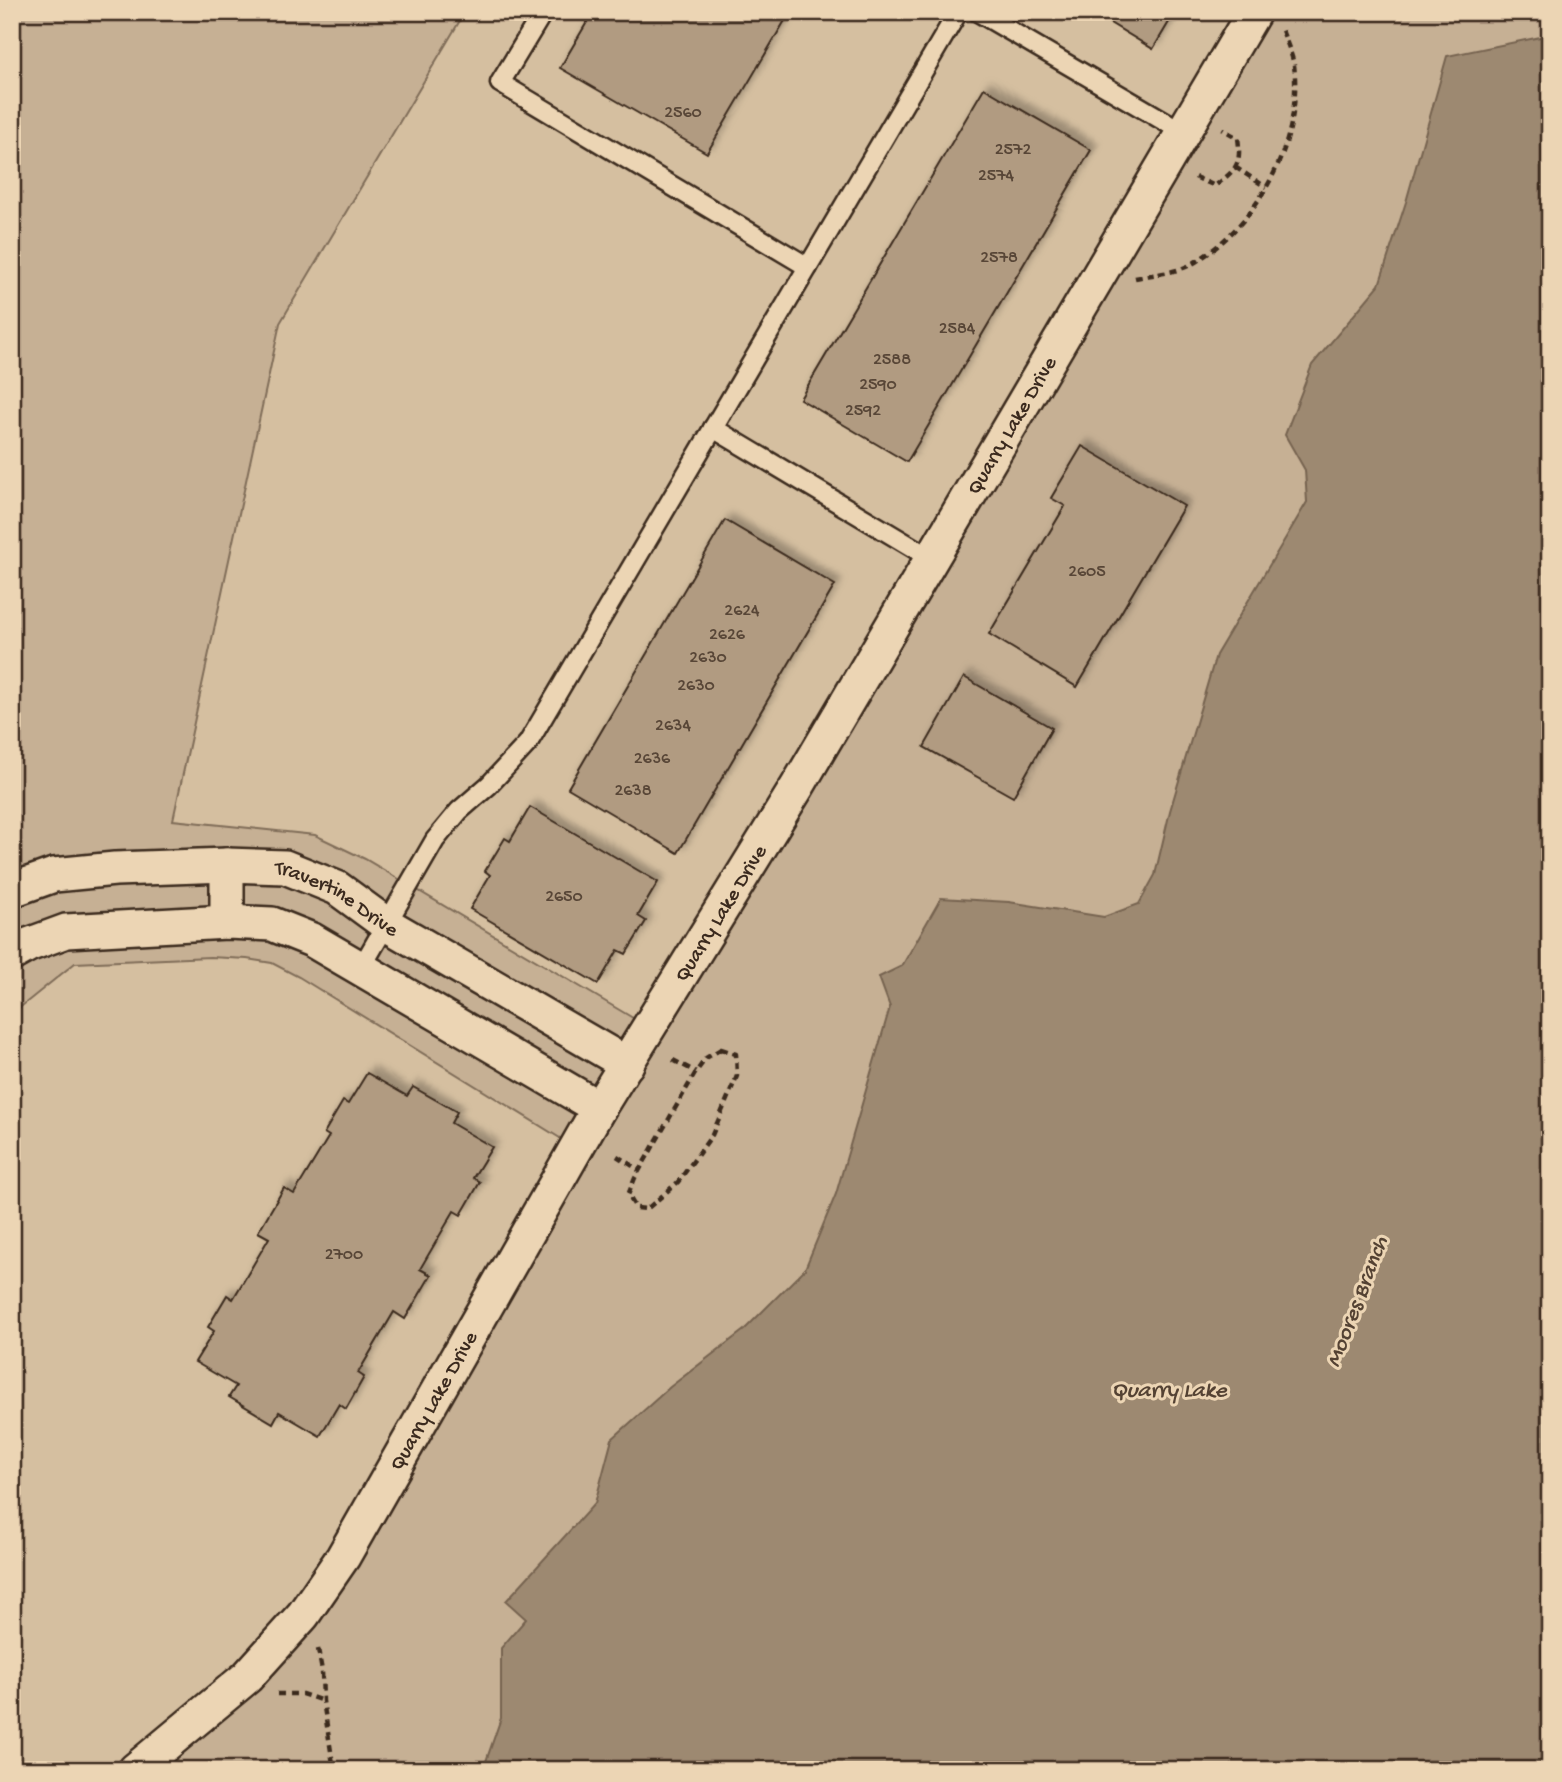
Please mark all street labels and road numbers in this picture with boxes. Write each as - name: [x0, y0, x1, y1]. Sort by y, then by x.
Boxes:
- street label: Quarry Lake Drive: [963, 352, 1065, 500]
- street label: Quarry Lake Drive: [671, 840, 775, 987]
- street label: Travertine Drive: [274, 858, 403, 945]
- street label: Quarry Lake Drive: [386, 1327, 486, 1476]

